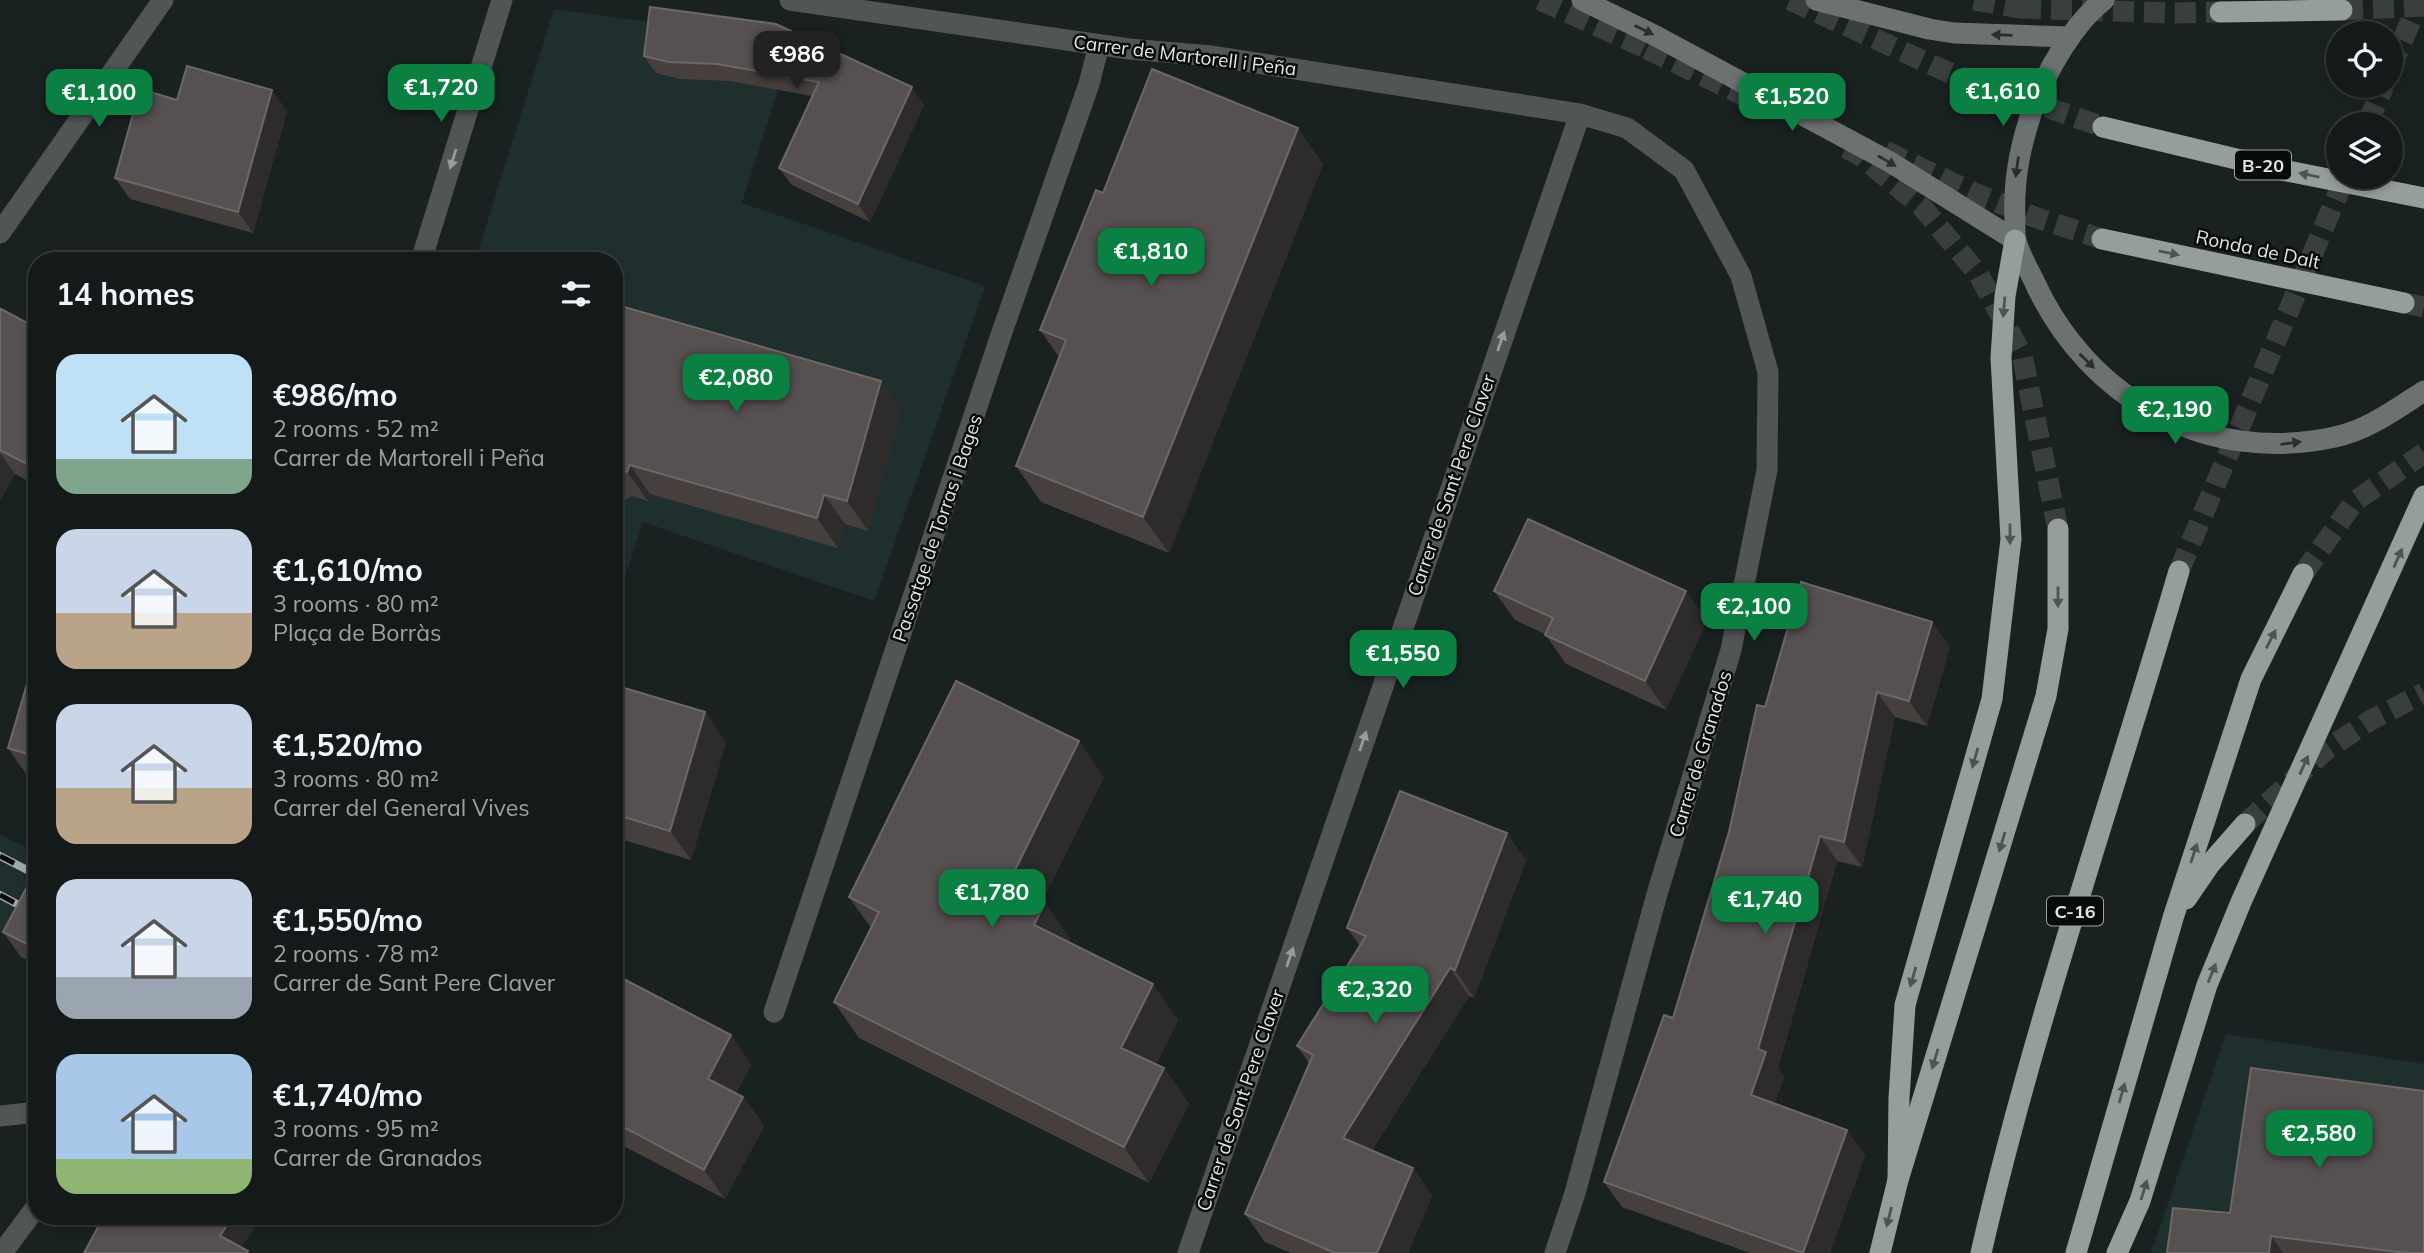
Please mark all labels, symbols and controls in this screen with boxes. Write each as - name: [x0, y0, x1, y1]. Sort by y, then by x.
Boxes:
- map controls: [2326, 21, 2403, 189]
- button: locate: [2326, 21, 2403, 98]
- one-way arrow: [1634, 25, 1654, 36]
- street label: Carrer de Martorell i Peña: [1072, 29, 1298, 81]
- one-way arrow: [1991, 29, 2013, 40]
- pin: €986: [756, 32, 838, 91]
- text: €986: [769, 39, 825, 68]
- pin: €1,720: [384, 64, 498, 124]
- pin: €1,610: [1946, 68, 2060, 128]
- pin: €1,100: [42, 69, 156, 129]
- text: €1,720: [404, 72, 478, 101]
- pin: €1,520: [1735, 74, 1849, 133]
- text: €1,610: [1966, 76, 2040, 105]
- text: €1,100: [62, 77, 136, 106]
- text: €1,520: [1755, 81, 1829, 110]
- button: layers: [2326, 112, 2403, 189]
- one-way arrow: [447, 148, 457, 169]
- road number: B-20: [2235, 150, 2291, 180]
- one-way arrow: [1878, 155, 1897, 167]
- one-way arrow: [2011, 156, 2022, 178]
- one-way arrow: [2298, 170, 2320, 181]
- street label: Ronda de Dalt: [2194, 224, 2323, 274]
- pin: €1,810: [1094, 229, 1208, 288]
- text: €1,810: [1114, 236, 1188, 265]
- one-way arrow: [2158, 248, 2180, 259]
- text: 14 homes: [56, 275, 195, 313]
- icon: filters: [557, 275, 595, 313]
- one-way arrow: [1998, 296, 2009, 318]
- one-way arrow: [1496, 330, 1507, 351]
- one-way arrow: [2078, 352, 2095, 368]
- pin: €2,080: [679, 354, 793, 414]
- text: €2,080: [699, 362, 773, 391]
- street label: Carrer de Sant Pere Claver: [1402, 371, 1500, 599]
- text: €986/mo: [273, 376, 397, 414]
- icon: home: [112, 382, 196, 466]
- pin: €2,190: [2118, 386, 2232, 446]
- text: €2,190: [2138, 394, 2212, 423]
- street label: Passatge de Torras i Bages: [887, 411, 987, 645]
- text: 2 rooms · 52 m²: [273, 414, 439, 443]
- one-way arrow: [2280, 437, 2302, 448]
- text: Carrer de Martorell i Peña: [273, 443, 545, 472]
- one-way arrow: [2004, 523, 2016, 545]
- one-way arrow: [2392, 548, 2404, 568]
- text: €1,610/mo: [273, 551, 423, 589]
- icon: home: [112, 557, 196, 641]
- pin: €2,100: [1697, 584, 1811, 643]
- one-way arrow: [2052, 587, 2064, 609]
- text: 3 rooms · 80 m²: [273, 589, 439, 618]
- text: €2,100: [1717, 591, 1791, 620]
- text: Plaça de Borràs: [273, 618, 441, 647]
- one-way arrow: [2265, 629, 2276, 649]
- pin: €1,550: [1346, 630, 1460, 690]
- text: €1,550: [1366, 638, 1440, 667]
- street label: Carrer de Granados: [1663, 668, 1737, 840]
- text: €1,520/mo: [273, 726, 423, 764]
- one-way arrow: [1358, 731, 1369, 752]
- icon: home: [112, 732, 196, 816]
- one-way arrow: [1969, 747, 1980, 769]
- one-way arrow: [2298, 755, 2310, 775]
- text: 3 rooms · 80 m²: [273, 764, 439, 793]
- text: Carrer del General Vives: [273, 793, 530, 822]
- one-way arrow: [1996, 831, 2006, 852]
- one-way arrow: [2189, 842, 2200, 863]
- pin: €1,780: [935, 870, 1049, 929]
- pin: €1,740: [1708, 876, 1822, 936]
- text: €1,780: [955, 877, 1029, 906]
- text: €1,740: [1728, 884, 1802, 913]
- road number: C-16: [2047, 896, 2103, 926]
- text: €1,550/mo: [273, 901, 423, 939]
- icon: home: [112, 907, 196, 991]
- text: 2 rooms · 78 m²: [273, 939, 439, 968]
- one-way arrow: [1285, 946, 1296, 967]
- one-way arrow: [2206, 963, 2218, 983]
- one-way arrow: [1907, 966, 1918, 988]
- pin: €2,320: [1318, 967, 1432, 1026]
- text: Carrer de Sant Pere Claver: [273, 968, 555, 997]
- text: €2,320: [1338, 974, 1412, 1003]
- street label: Carrer de Sant Pere Claver: [1191, 986, 1289, 1214]
- one-way arrow: [1929, 1049, 1940, 1070]
- text: €1,740/mo: [273, 1076, 423, 1114]
- icon: home: [112, 1082, 196, 1166]
- one-way arrow: [2117, 1082, 2128, 1104]
- pin: €2,580: [2262, 1110, 2376, 1170]
- text: 3 rooms · 95 m²: [273, 1114, 439, 1143]
- text: €2,580: [2282, 1118, 2356, 1147]
- text: Carrer de Granados: [273, 1143, 482, 1172]
- one-way arrow: [2139, 1179, 2149, 1200]
- one-way arrow: [1883, 1206, 1894, 1228]

